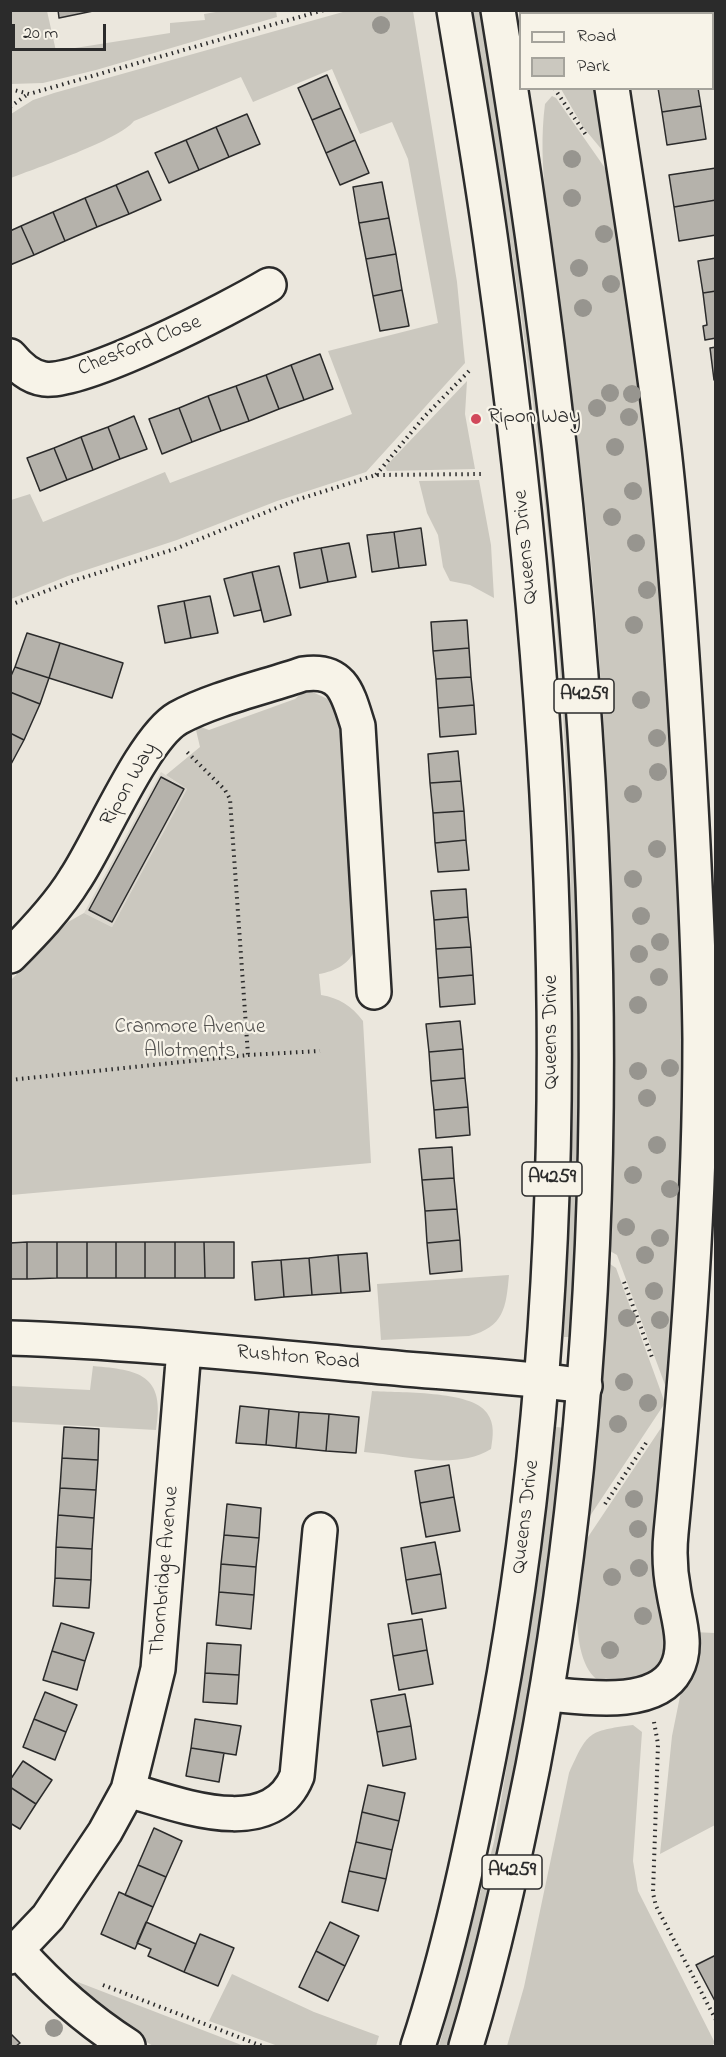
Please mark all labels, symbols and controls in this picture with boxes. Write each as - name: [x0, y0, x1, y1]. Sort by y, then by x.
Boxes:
- scale bar: [15, 12, 110, 50]
- legend: [519, 12, 714, 90]
- text: 20 m: [23, 21, 58, 47]
- text: Road: [577, 24, 616, 50]
- text: Park: [577, 54, 610, 80]
- street label: Chesford Close: [75, 311, 205, 383]
- place label: Ripon Way: [488, 406, 581, 432]
- marker: Ripon Way: [469, 412, 483, 426]
- street label: Queens Drive: [509, 489, 545, 605]
- road number: A4259: [554, 679, 614, 713]
- street label: Ripon Way: [96, 739, 164, 831]
- street label: Queens Drive: [540, 975, 566, 1089]
- park label: Cranmore Avenue Allotments: [115, 1016, 265, 1066]
- road number: A4259: [522, 1162, 582, 1196]
- street label: Rushton Road: [235, 1341, 361, 1377]
- street label: Queens Drive: [508, 1459, 546, 1575]
- street label: Thornbridge Avenue: [146, 1485, 186, 1657]
- road number: A4259: [482, 1855, 542, 1889]

